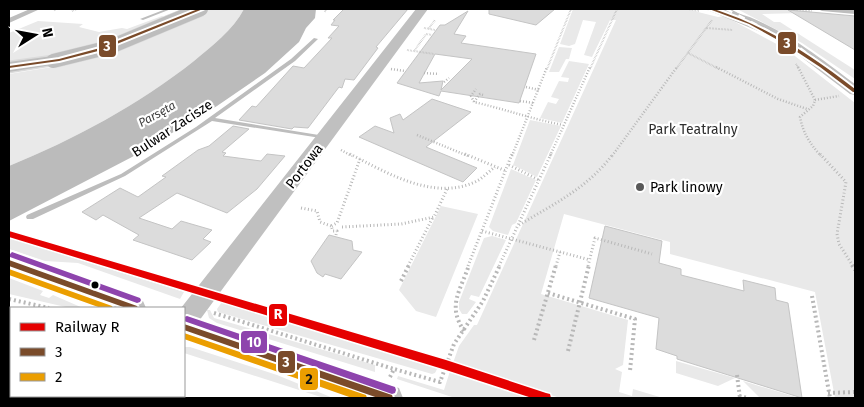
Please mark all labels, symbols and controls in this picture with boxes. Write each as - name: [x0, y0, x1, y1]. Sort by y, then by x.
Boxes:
- north arrow: [10, 10, 60, 60]
- text: N: [38, 26, 57, 39]
- line badge: 3: [777, 31, 797, 55]
- line badge: 3: [98, 34, 117, 58]
- text: 3: [782, 35, 791, 52]
- text: 3: [102, 38, 111, 55]
- street label: Bulwar Zacisze: [129, 96, 216, 161]
- water label: Parsęta: [136, 98, 178, 130]
- park label: Park Teatralny: [648, 121, 738, 138]
- street label: Portowa: [282, 140, 327, 192]
- place label: Park linowy: [650, 179, 723, 196]
- marker: Park linowy: [634, 181, 646, 193]
- unlabelled marker: [90, 280, 100, 290]
- line badge: R: [268, 303, 288, 327]
- text: R: [274, 306, 283, 323]
- legend: [10, 307, 185, 397]
- text: Railway R: [55, 318, 120, 336]
- line badge: 10: [240, 330, 268, 354]
- text: 10: [247, 334, 261, 351]
- text: 3: [55, 343, 63, 361]
- line badge: 3: [277, 350, 296, 374]
- text: 3: [281, 354, 290, 371]
- line badge: 2: [299, 367, 319, 391]
- text: 2: [55, 368, 62, 386]
- text: 2: [305, 371, 313, 388]

